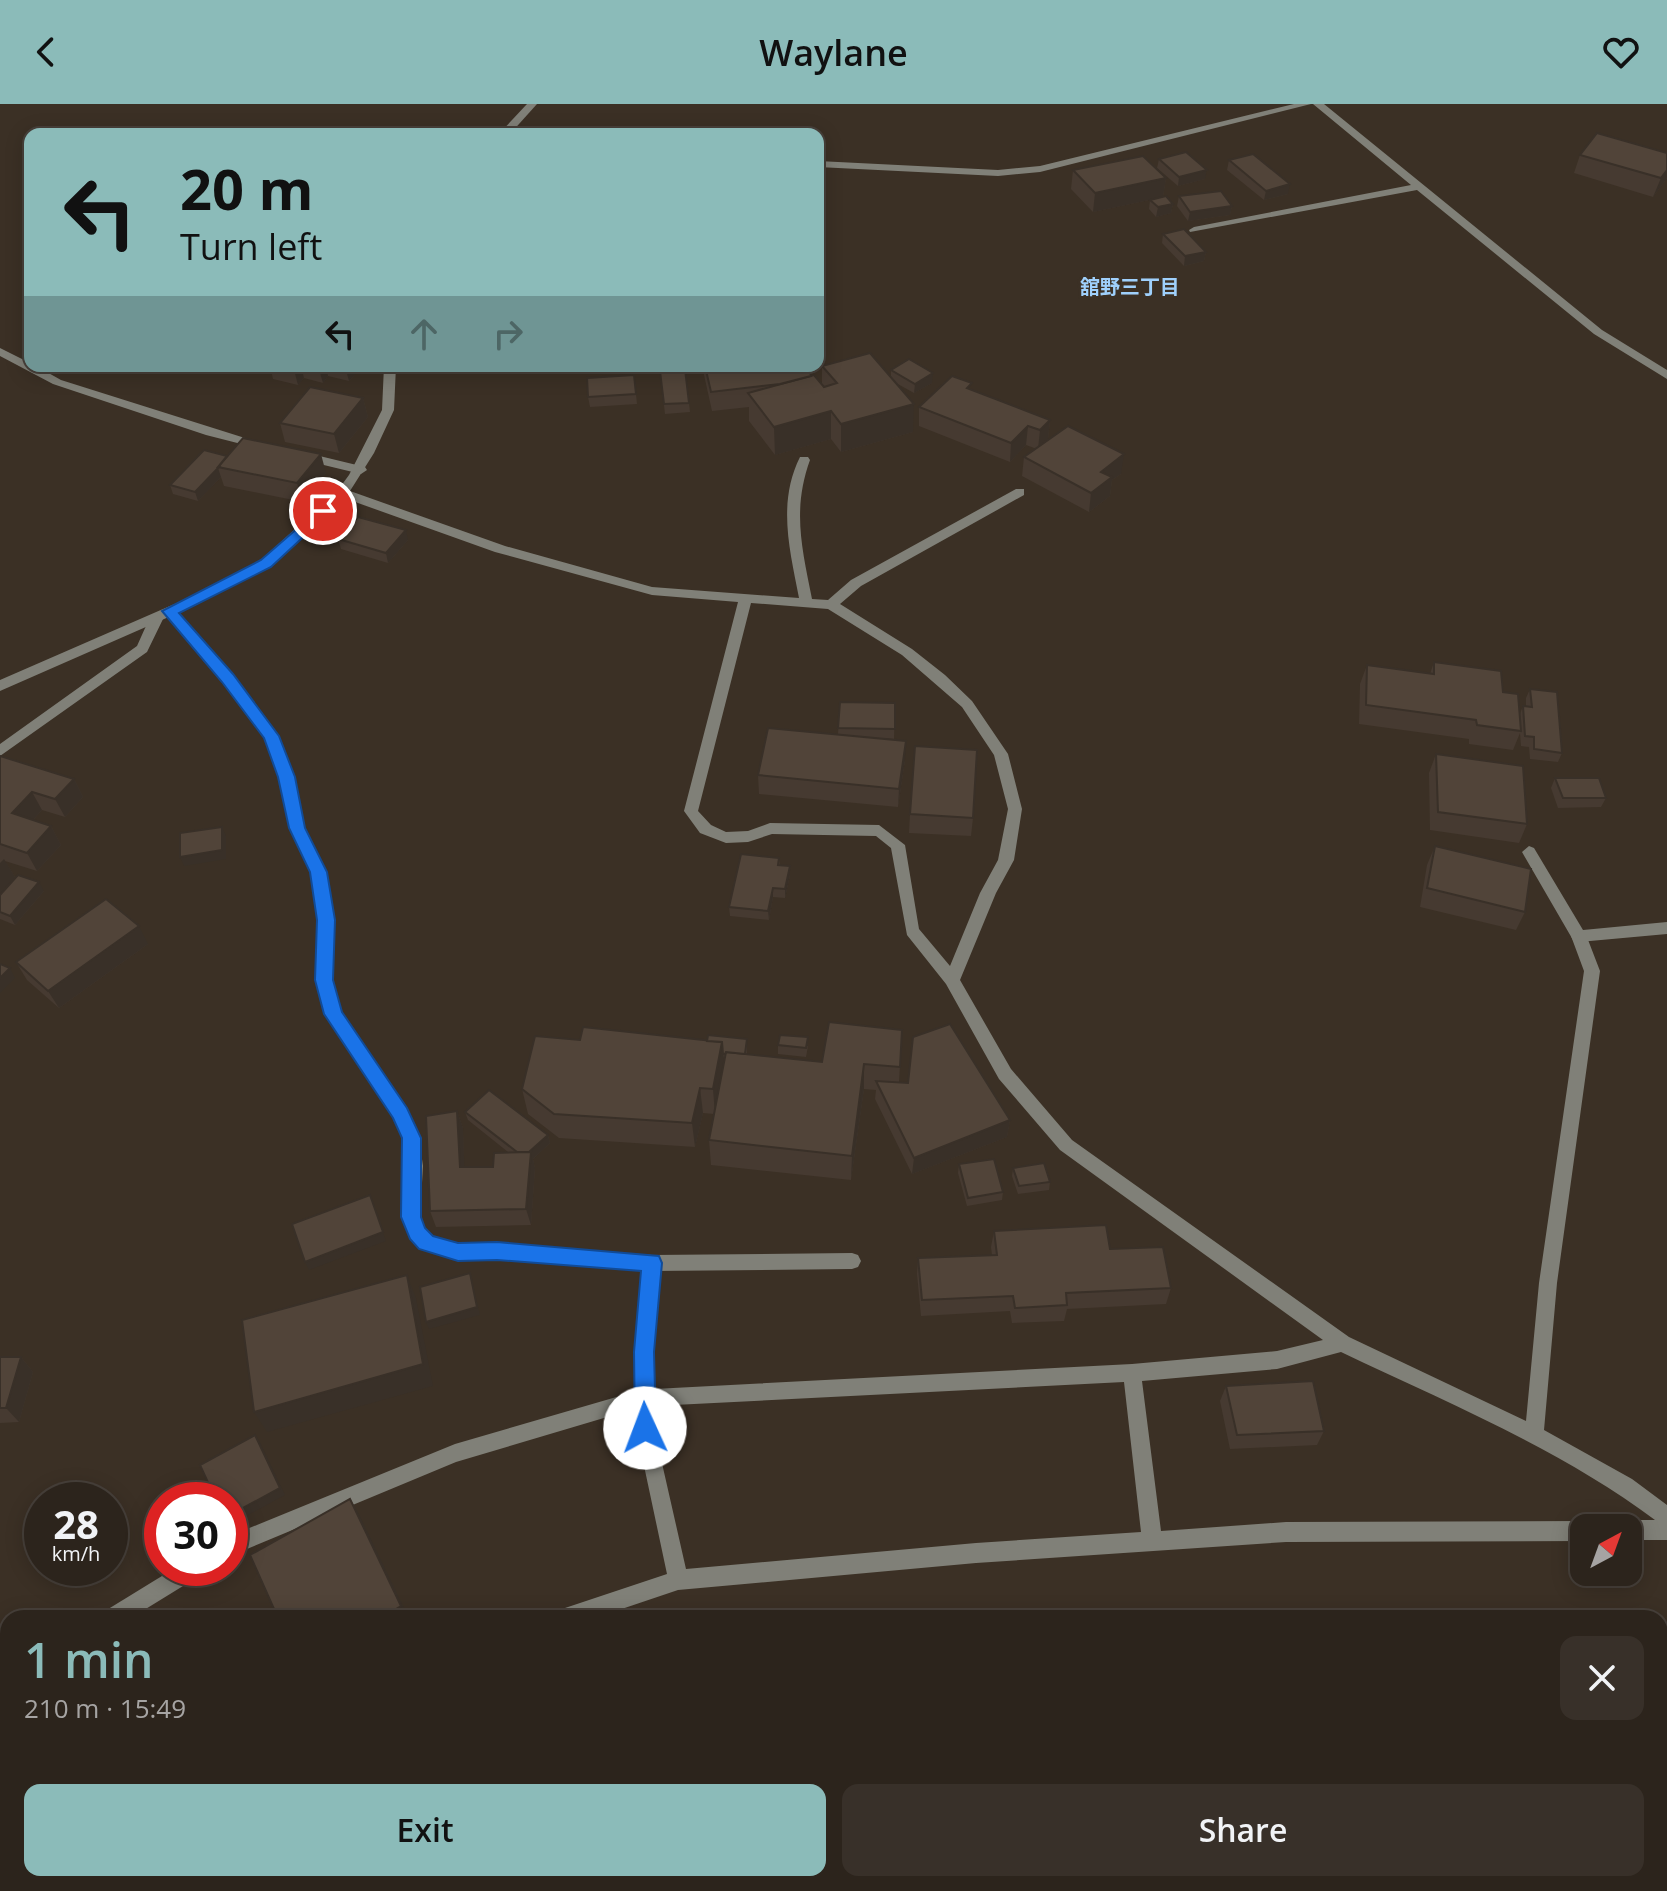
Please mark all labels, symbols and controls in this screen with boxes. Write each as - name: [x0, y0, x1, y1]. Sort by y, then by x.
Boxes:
- text: Waylane: [759, 28, 908, 77]
- icon: back: [24, 30, 68, 74]
- icon: heart: [1599, 30, 1643, 74]
- text: 20 m: [180, 150, 314, 226]
- icon: left: [48, 160, 152, 264]
- text: Turn left: [180, 222, 322, 271]
- district label: 舘野三丁目: [1080, 273, 1180, 300]
- icon: left: [318, 312, 362, 356]
- icon: ahead: [402, 312, 446, 356]
- icon: right: [486, 312, 530, 356]
- pin: [289, 477, 357, 545]
- icon: arrive: [301, 489, 345, 533]
- position arrow: [603, 1386, 687, 1470]
- speed limit sign: 30: [144, 1482, 248, 1586]
- text: 28: [53, 1496, 99, 1551]
- north arrow: [1570, 1514, 1642, 1586]
- map controls: [1570, 1514, 1642, 1586]
- text: km/h: [52, 1540, 100, 1567]
- text: 1 min: [24, 1627, 154, 1692]
- button: close: [1560, 1636, 1644, 1720]
- text: 210 m · 15:49: [24, 1690, 186, 1726]
- button: Exit: [24, 1784, 826, 1876]
- button: Share: [842, 1784, 1644, 1876]

